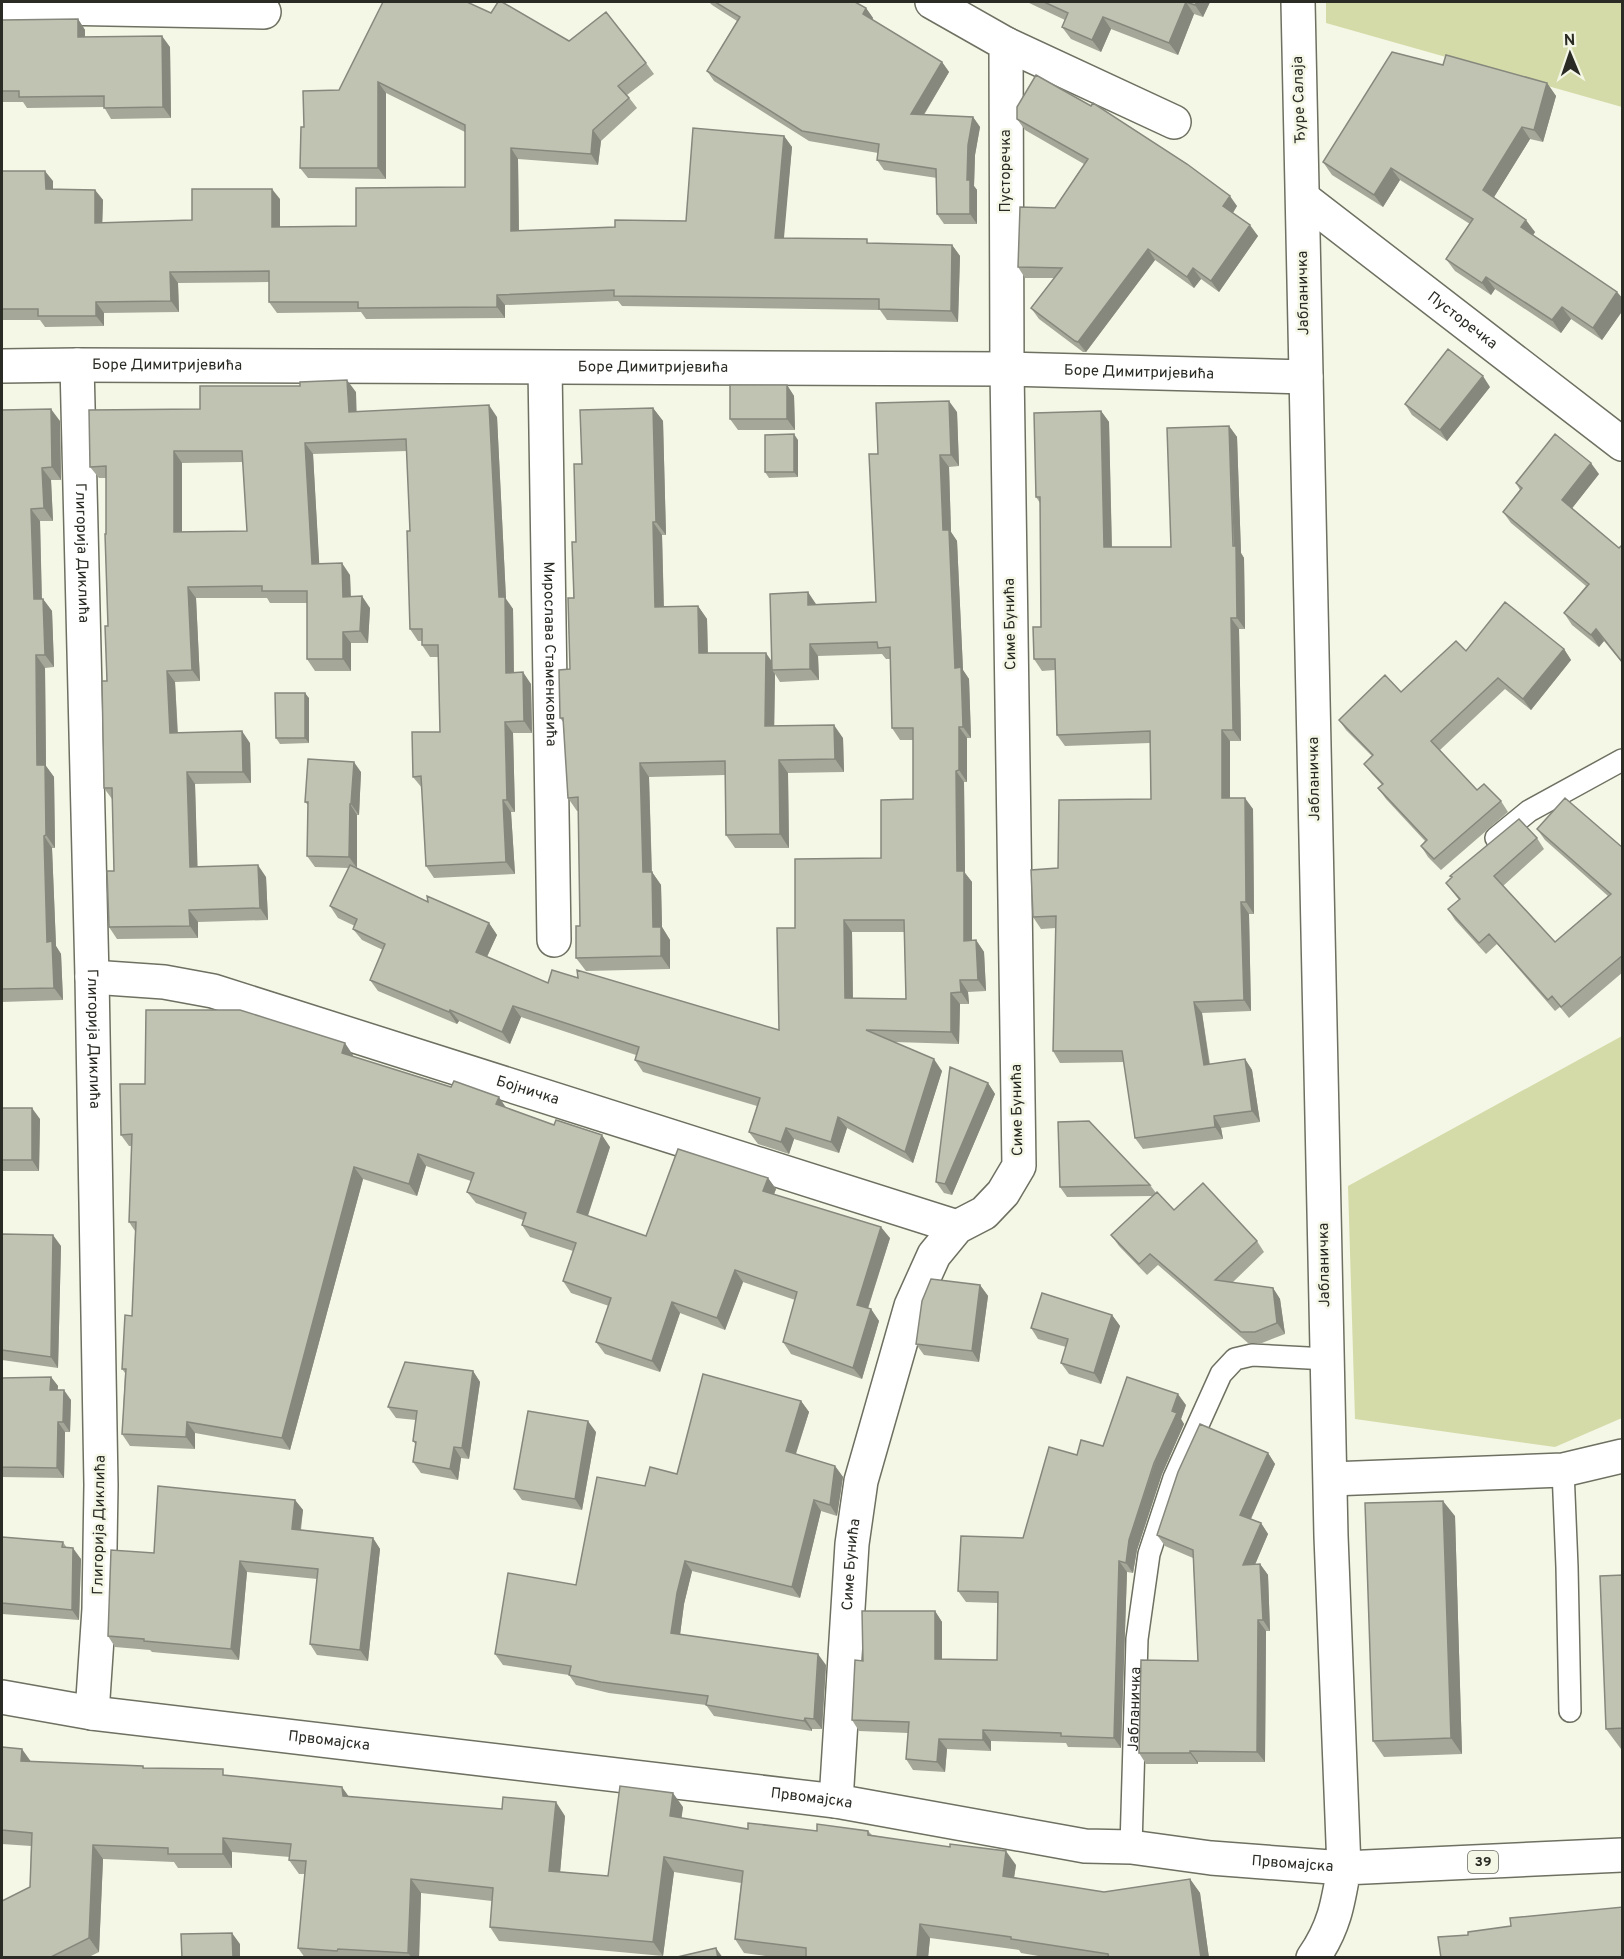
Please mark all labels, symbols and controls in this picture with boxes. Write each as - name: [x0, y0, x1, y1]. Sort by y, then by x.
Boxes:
- north arrow: [1540, 24, 1600, 84]
- text: N: [1563, 31, 1576, 51]
- street label: Ђуре Салаја: [1289, 56, 1311, 144]
- street label: Пусторечка: [997, 129, 1016, 213]
- street label: Јабланичка: [1294, 250, 1314, 336]
- street label: Пусторечка: [1423, 288, 1501, 354]
- street label: Боре Димитријевића: [92, 356, 242, 375]
- street label: Боре Димитријевића: [578, 358, 728, 377]
- street label: Боре Димитријевића: [1064, 361, 1214, 384]
- street label: Глигорија Диклића: [70, 483, 93, 623]
- street label: Мирослава Стаменковића: [539, 561, 560, 747]
- street label: Симе Бунића: [1001, 578, 1021, 670]
- street label: Јабланичка: [1305, 736, 1325, 822]
- street label: Глигорија Диклића: [82, 969, 104, 1109]
- street label: Симе Бунића: [1008, 1064, 1028, 1156]
- street label: Бојничка: [494, 1072, 561, 1110]
- street label: Јабланичка: [1315, 1222, 1335, 1308]
- street label: Глигорија Диклића: [89, 1455, 111, 1595]
- street label: Симе Бунића: [838, 1517, 865, 1611]
- street label: Јабланичка: [1124, 1666, 1146, 1752]
- street label: Првомајска: [287, 1727, 371, 1755]
- street label: Првомајска: [770, 1784, 854, 1813]
- road number: 39: [1468, 1851, 1498, 1873]
- street label: Првомајска: [1251, 1852, 1334, 1877]

